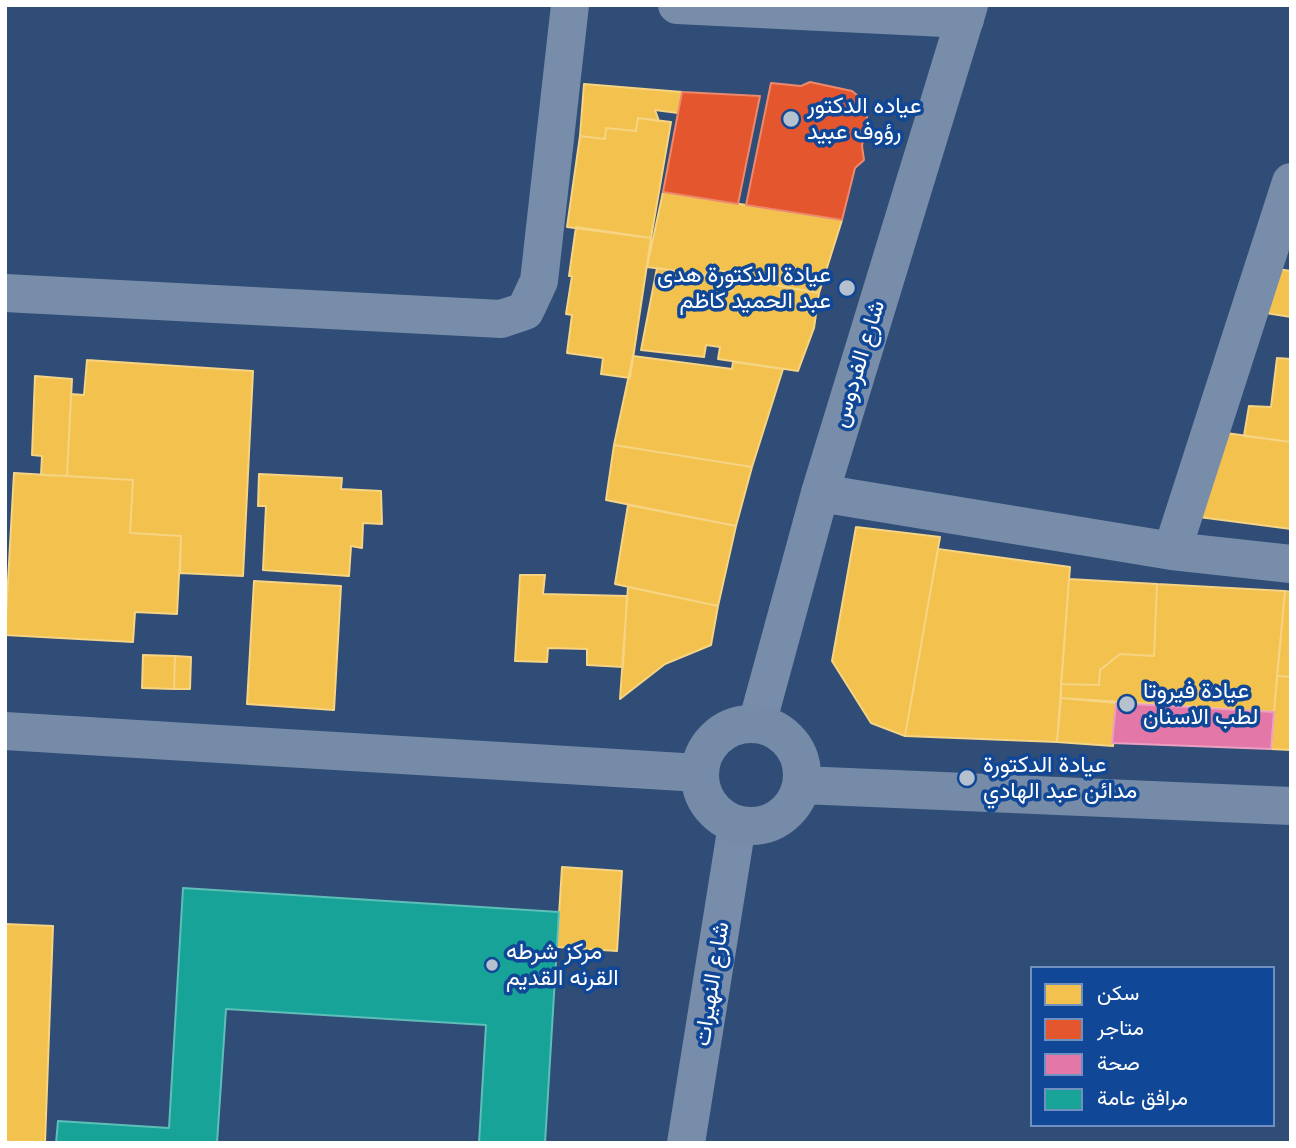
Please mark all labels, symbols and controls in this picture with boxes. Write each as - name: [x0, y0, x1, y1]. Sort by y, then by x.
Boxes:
- place label: عياده الدكتور رؤوف عبيد: [807, 92, 922, 146]
- marker: عياده الدكتور رؤوف عبيد: [781, 109, 801, 129]
- place label: عيادة الدكتورة هدى عبد الحميد كاظم: [657, 261, 831, 315]
- marker: عيادة الدكتورة هدى عبد الحميد كاظم: [837, 278, 857, 298]
- street label: شارع الفردوس: [827, 297, 891, 431]
- place label: عيادة فيروتا لطب الاسنان: [1143, 677, 1258, 731]
- marker: عيادة فيروتا لطب الاسنان: [1117, 694, 1137, 714]
- place label: عيادة الدكتورة مدائن عبد الهادي: [983, 751, 1137, 805]
- marker: عيادة الدكتورة مدائن عبد الهادي: [957, 768, 977, 788]
- street label: شارع النهيرات: [689, 920, 735, 1048]
- place label: مركز شرطه القرنه القديم: [506, 938, 619, 992]
- marker: مركز شرطه القرنه القديم: [484, 957, 500, 973]
- legend: [1030, 966, 1275, 1127]
- text: سكن: [1097, 980, 1139, 1005]
- text: متاجر: [1097, 1015, 1144, 1040]
- text: صحة: [1097, 1050, 1140, 1075]
- text: مرافق عامة: [1097, 1085, 1188, 1110]

